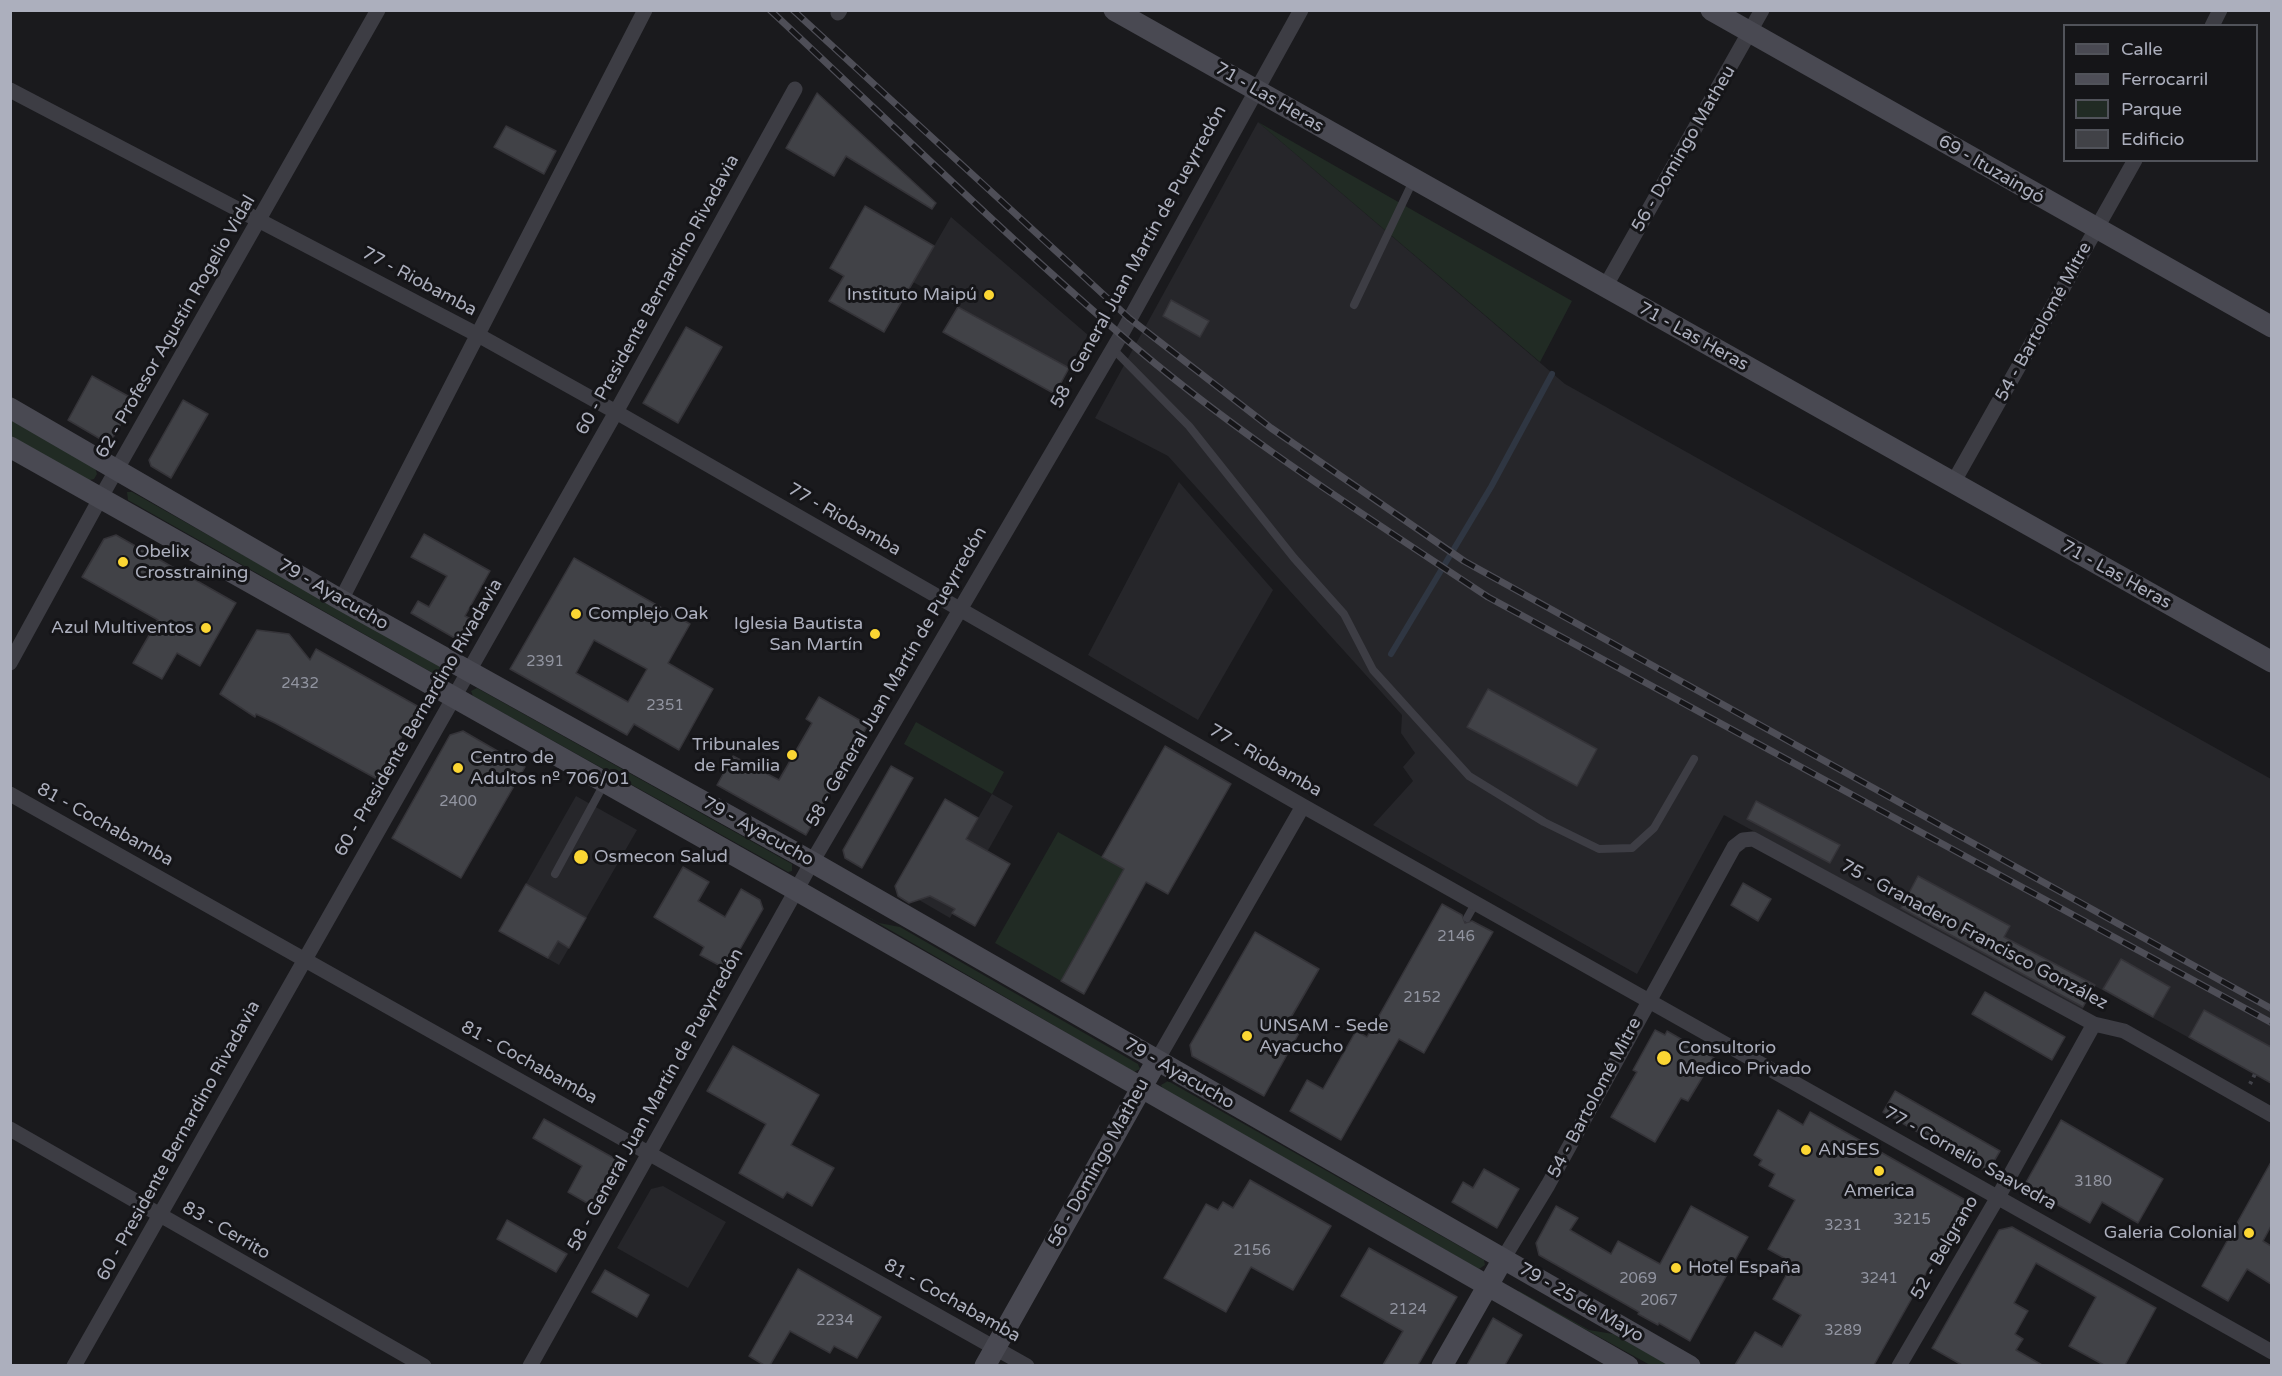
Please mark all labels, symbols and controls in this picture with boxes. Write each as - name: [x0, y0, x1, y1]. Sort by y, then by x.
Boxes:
- legend: [2063, 24, 2258, 162]
- text: Calle: [2121, 38, 2163, 60]
- street label: 71 - Las Heras: [1211, 58, 1327, 138]
- street label: 56 - Domingo Matheu: [1627, 62, 1741, 236]
- text: Ferrocarril: [2121, 68, 2208, 90]
- text: Parque: [2121, 98, 2182, 120]
- street label: 58 - General Juan Martín de Pueyrredón: [1046, 102, 1232, 412]
- text: Edificio: [2121, 128, 2185, 150]
- street label: 69 - Ituzaingó: [1934, 131, 2048, 209]
- street label: 60 - Presidente Bernardino Rivadavia: [572, 151, 744, 439]
- street label: 62 - Profesor Agustín Rogelio Vidal: [92, 192, 260, 462]
- street label: 54 - Bartolomé Mitre: [1991, 239, 2097, 405]
- street label: 77 - Riobamba: [358, 243, 480, 321]
- place label: Instituto Maipú: [847, 284, 977, 306]
- marker: Instituto Maipú: [982, 288, 996, 302]
- street label: 71 - Las Heras: [1634, 298, 1752, 376]
- street label: 77 - Riobamba: [784, 479, 904, 561]
- street label: 58 - General Juan Martín de Pueyrredón: [802, 523, 992, 831]
- street label: 71 - Las Heras: [2057, 536, 2175, 614]
- place label: Obelix Crosstraining: [135, 541, 248, 584]
- marker: Obelix Crosstraining: [116, 555, 130, 569]
- street label: 79 - Ayacucho: [274, 555, 392, 635]
- street label: 60 - Presidente Bernardino Rivadavia: [330, 575, 508, 861]
- place label: Complejo Oak: [588, 603, 708, 625]
- marker: Complejo Oak: [569, 607, 583, 621]
- place label: Iglesia Bautista San Martín: [734, 613, 863, 656]
- place label: Azul Multiventos: [51, 617, 194, 639]
- marker: Azul Multiventos: [199, 621, 213, 635]
- marker: Iglesia Bautista San Martín: [868, 627, 882, 641]
- house number: 2391: [526, 653, 564, 671]
- house number: 2432: [281, 675, 319, 693]
- house number: 2351: [646, 697, 684, 715]
- street label: 77 - Riobamba: [1205, 720, 1325, 802]
- place label: Tribunales de Familia: [692, 734, 780, 777]
- place label: Centro de Adultos nº 706/01: [470, 747, 630, 789]
- marker: Tribunales de Familia: [785, 748, 799, 762]
- marker: Centro de Adultos nº 706/01: [451, 761, 465, 775]
- street label: 81 - Cochabamba: [33, 779, 177, 871]
- house number: 2400: [439, 793, 477, 811]
- street label: 79 - Ayacucho: [699, 793, 817, 871]
- place label: Osmecon Salud: [594, 846, 728, 868]
- marker: Osmecon Salud: [572, 848, 590, 866]
- street label: 75 - Granadero Francisco González: [1837, 855, 2111, 1015]
- house number: 2146: [1437, 928, 1475, 946]
- street label: 58 - General Juan Martín de Pueyrredón: [563, 945, 749, 1255]
- house number: 2152: [1403, 989, 1441, 1007]
- street label: 60 - Presidente Bernardino Rivadavia: [93, 997, 265, 1285]
- street label: 54 - Bartolomé Mitre: [1544, 1014, 1646, 1182]
- place label: UNSAM - Sede Ayacucho: [1259, 1015, 1389, 1058]
- street label: 81 - Cochabamba: [457, 1017, 601, 1109]
- marker: UNSAM - Sede Ayacucho: [1240, 1029, 1254, 1043]
- street label: 79 - Ayacucho: [1120, 1034, 1238, 1114]
- place label: Consultorio Medico Privado: [1678, 1037, 1811, 1080]
- marker: Consultorio Medico Privado: [1655, 1049, 1673, 1067]
- street label: 56 - Domingo Matheu: [1044, 1075, 1154, 1251]
- street label: 77 - Cornelio Saavedra: [1880, 1102, 2060, 1216]
- place label: ANSES: [1818, 1139, 1880, 1161]
- marker: ANSES: [1799, 1143, 1813, 1157]
- marker: America: [1872, 1164, 1886, 1178]
- house number: 3180: [2074, 1173, 2112, 1191]
- place label: America: [1843, 1180, 1915, 1202]
- street label: 52 - Belgrano: [1906, 1192, 1984, 1304]
- street label: 83 - Cerrito: [178, 1197, 274, 1265]
- house number: 3215: [1893, 1211, 1931, 1229]
- house number: 3231: [1824, 1217, 1862, 1235]
- place label: Galeria Colonial: [2104, 1222, 2237, 1244]
- marker: Galeria Colonial: [2242, 1226, 2256, 1240]
- house number: 2156: [1233, 1242, 1271, 1260]
- street label: 81 - Cochabamba: [880, 1255, 1024, 1347]
- place label: Hotel España: [1688, 1257, 1801, 1279]
- street label: 79 - 25 de Mayo: [1515, 1258, 1647, 1348]
- marker: Hotel España: [1669, 1261, 1683, 1275]
- house number: 2069: [1619, 1270, 1657, 1288]
- house number: 3241: [1860, 1270, 1898, 1288]
- house number: 2067: [1640, 1292, 1678, 1310]
- house number: 2124: [1389, 1301, 1427, 1319]
- house number: 2234: [816, 1312, 854, 1330]
- house number: 3289: [1824, 1322, 1862, 1340]

